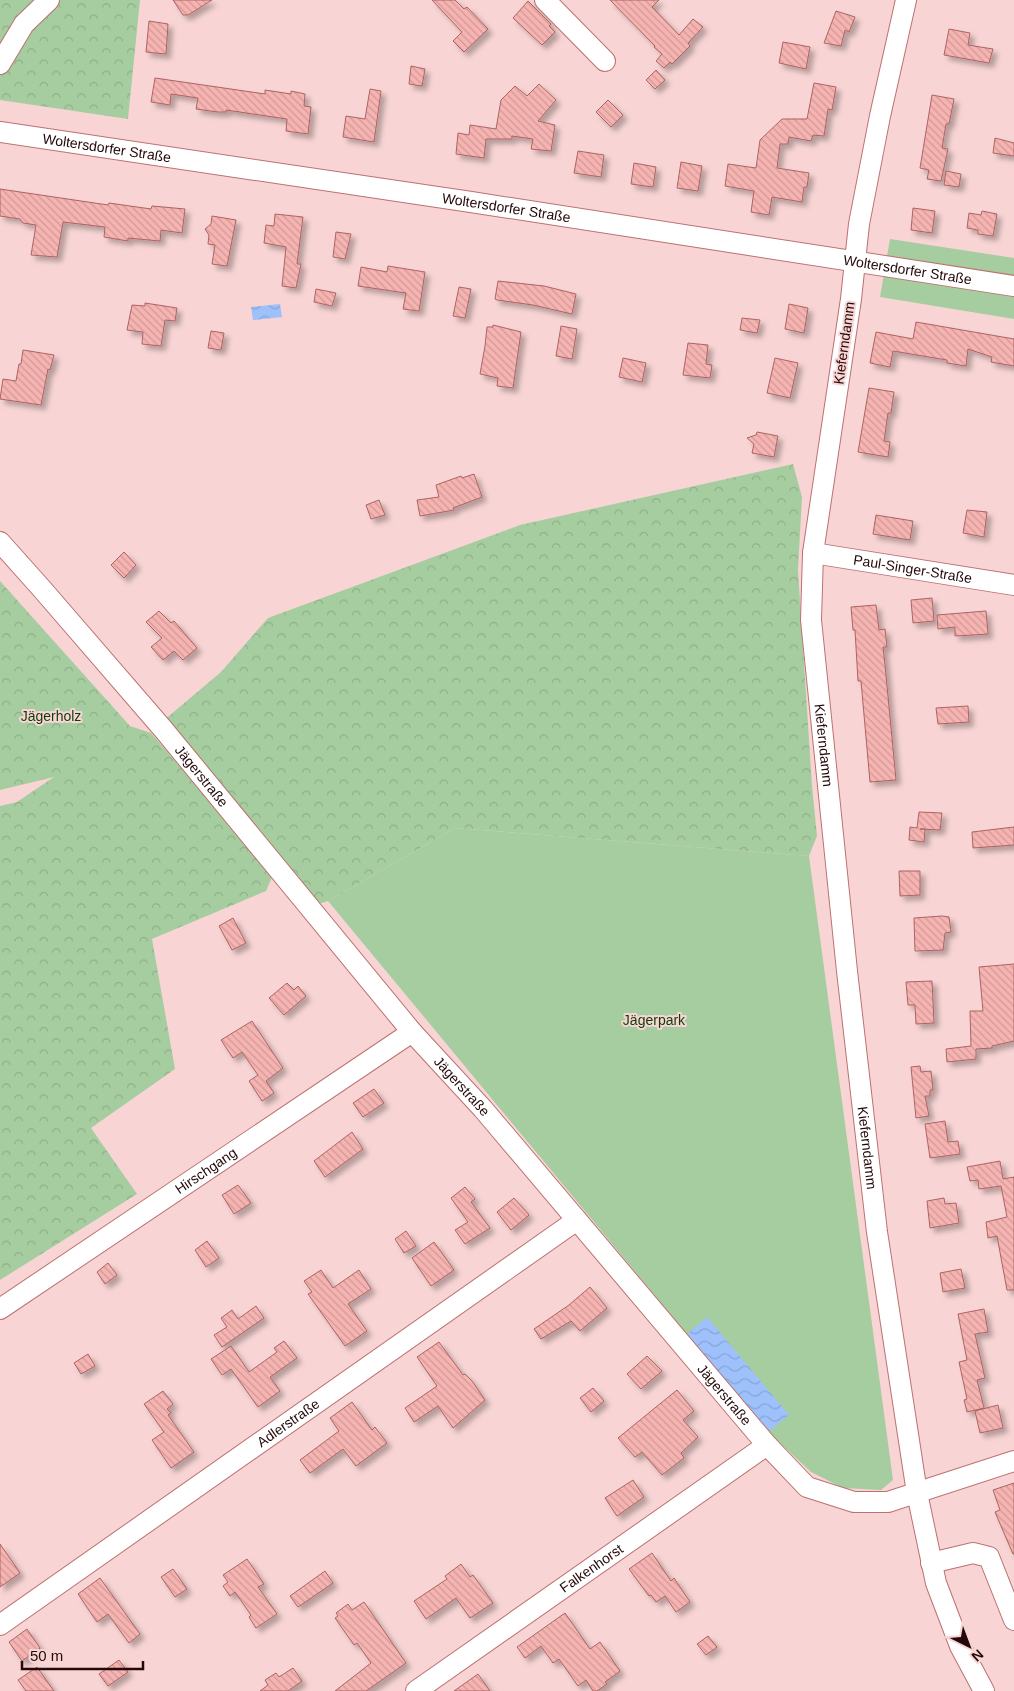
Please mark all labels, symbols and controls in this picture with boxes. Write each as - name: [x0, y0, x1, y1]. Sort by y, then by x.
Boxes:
- street label: Woltersdorfer Straße: [41, 130, 172, 165]
- street label: Woltersdorfer Straße: [441, 190, 572, 225]
- street label: Woltersdorfer Straße: [842, 252, 973, 287]
- street label: Kieferndamm: [830, 301, 858, 385]
- street label: Paul-Singer-Straße: [852, 552, 973, 586]
- street label: Kieferndamm: [812, 703, 836, 787]
- park label: Jägerholz: [21, 708, 81, 724]
- street label: Jägerstraße: [172, 742, 232, 810]
- park label: Jägerpark: [623, 1012, 686, 1028]
- street label: Jägerstraße: [431, 1053, 493, 1119]
- street label: Kieferndamm: [855, 1105, 880, 1190]
- street label: Hirschgang: [172, 1144, 240, 1197]
- street label: Jägerstraße: [694, 1361, 755, 1429]
- street label: Adlerstraße: [254, 1395, 323, 1450]
- street label: Falkenhorst: [557, 1541, 626, 1596]
- north arrow: [944, 1621, 994, 1671]
- scale bar: [22, 1638, 144, 1670]
- text: N: [969, 1646, 987, 1665]
- text: 50 m: [30, 1647, 63, 1664]

